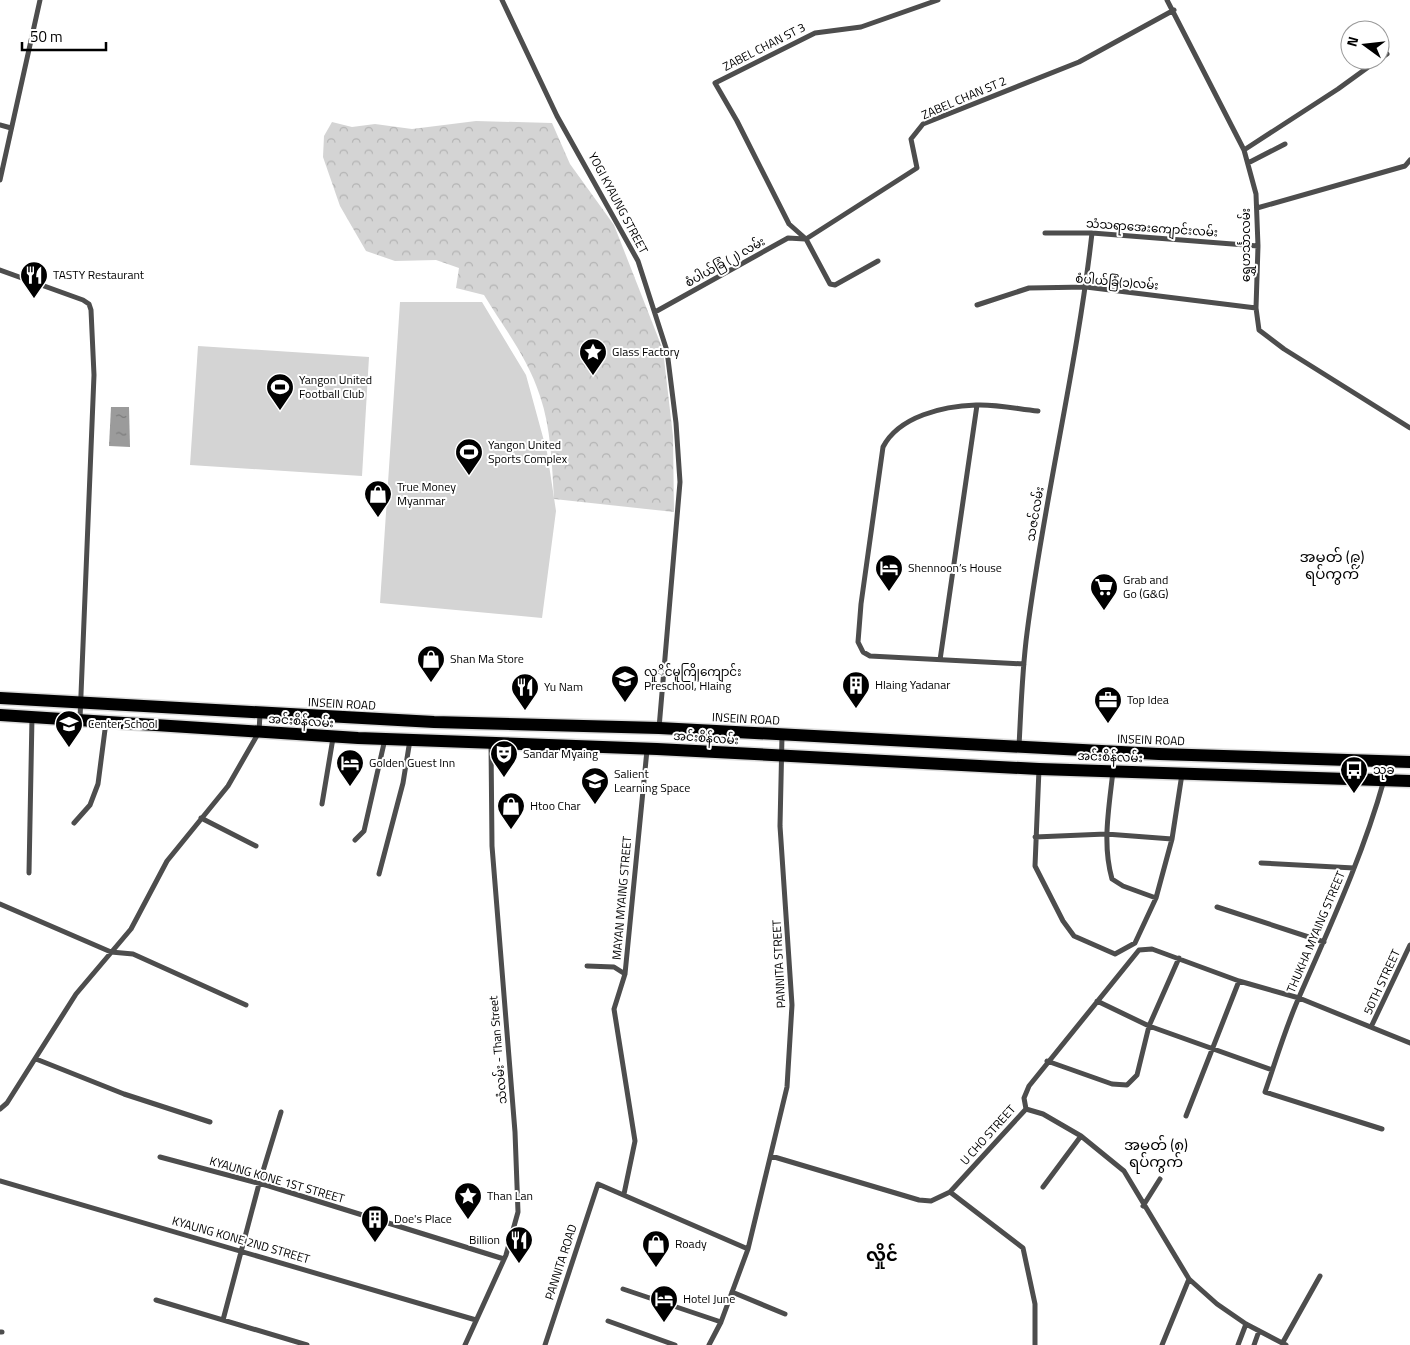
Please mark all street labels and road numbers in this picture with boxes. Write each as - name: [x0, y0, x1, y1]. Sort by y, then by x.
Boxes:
- street label: ZABEL CHAN ST 3: [719, 17, 809, 76]
- street label: ZABEL CHAN ST 2: [918, 71, 1009, 124]
- street label: YOGI KYAUNG STREET: [584, 149, 654, 257]
- street label: ရွှေဟင်္သာလမ်း: [1236, 208, 1256, 282]
- street label: သံသရာအေးကျောင်းလမ်း: [1085, 213, 1219, 243]
- street label: စံပါယ်ခြံ (၂) လမ်း: [681, 232, 769, 292]
- street label: စံပါယ်ခြံ(၁)လမ်း: [1075, 268, 1159, 296]
- street label: သဇင်လမ်း: [1020, 485, 1049, 543]
- street label: INSEIN ROAD: [308, 692, 377, 715]
- street label: INSEIN ROAD: [712, 707, 781, 730]
- street label: အင်းစိန်လမ်း: [268, 709, 334, 733]
- street label: အင်းစိန်လမ်း: [673, 726, 739, 750]
- street label: INSEIN ROAD: [1117, 729, 1186, 750]
- street label: အင်းစိန်လမ်း: [1077, 746, 1143, 768]
- street label: MAYAN MYAING STREET: [607, 834, 636, 961]
- street label: THUKHA MYAING STREET: [1281, 867, 1350, 996]
- street label: PANNITA STREET: [767, 919, 790, 1009]
- street label: 50TH STREET: [1358, 945, 1405, 1018]
- street label: သံလမ်း - Than Street: [483, 994, 512, 1105]
- street label: U CHO STREET: [955, 1100, 1020, 1169]
- street label: KYAUNG KONE 1ST STREET: [207, 1151, 347, 1208]
- street label: KYAUNG KONE 2ND STREET: [170, 1211, 313, 1268]
- street label: PANNITA ROAD: [539, 1221, 582, 1302]

